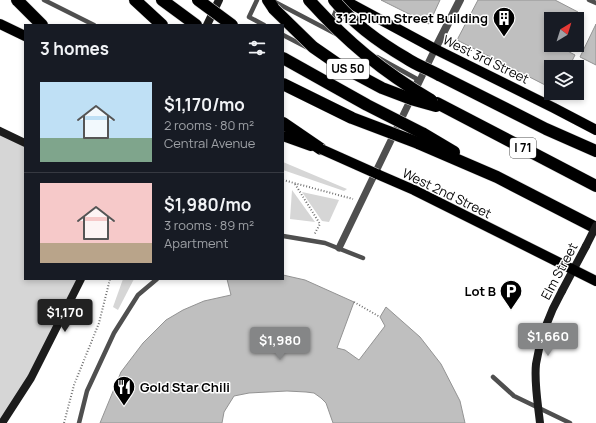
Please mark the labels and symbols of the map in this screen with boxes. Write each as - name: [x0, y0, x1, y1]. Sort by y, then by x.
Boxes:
- building icon: 312 Plum Street Building: [491, 5, 517, 38]
- place label: 312 Plum Street Building: [335, 9, 488, 27]
- north arrow: [544, 12, 584, 52]
- street label: West 3rd Street: [440, 30, 532, 88]
- road number: US 50: [327, 59, 369, 79]
- road number: I 71: [510, 138, 536, 158]
- street label: West 2nd Street: [399, 164, 495, 222]
- street label: Elm Street: [536, 239, 582, 303]
- parking icon: Lot B: [498, 278, 524, 311]
- place label: Lot B: [465, 282, 496, 300]
- pin: $1,170: [32, 299, 98, 333]
- pin: $1,660: [515, 323, 581, 357]
- pin: $1,980: [247, 327, 313, 361]
- restaurant icon: Gold Star Chili: [111, 374, 137, 407]
- place label: Gold Star Chili: [140, 378, 230, 396]

